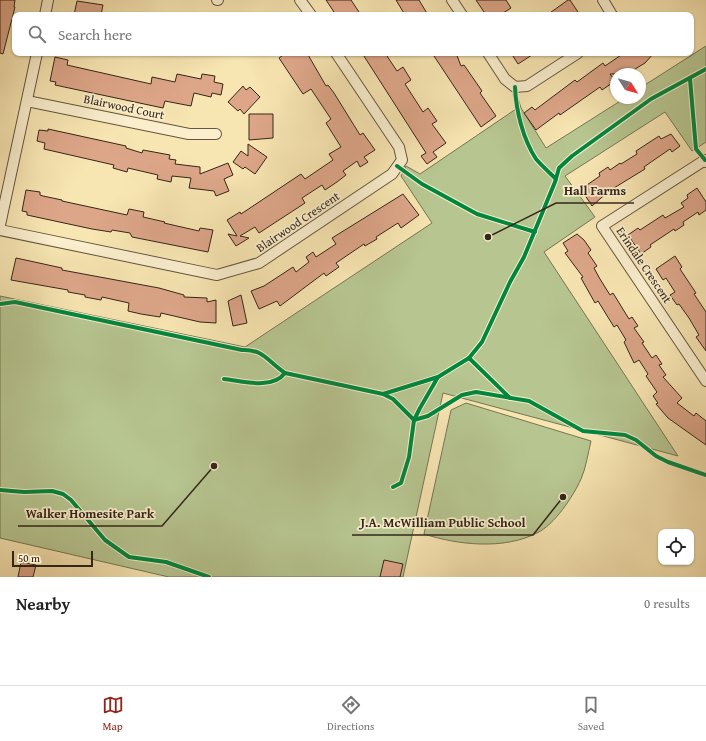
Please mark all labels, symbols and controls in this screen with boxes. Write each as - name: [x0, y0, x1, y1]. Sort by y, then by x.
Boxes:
- search box: [12, 12, 694, 56]
- icon: search: [26, 23, 48, 45]
- text: Search here: [58, 24, 132, 45]
- north arrow: [610, 68, 646, 104]
- street label: Blairwood Court: [82, 90, 167, 124]
- callout: Hall Farms: [556, 178, 634, 203]
- text: Hall Farms: [564, 181, 626, 200]
- street label: Blairwood Crescent: [253, 187, 343, 256]
- street label: Erindale Crescent: [613, 223, 677, 307]
- callout: Walker Homesite Park: [18, 501, 162, 526]
- text: Walker Homesite Park: [26, 504, 155, 523]
- callout: J.A. McWilliam Public School: [352, 510, 533, 535]
- text: J.A. McWilliam Public School: [358, 513, 526, 532]
- map controls: [658, 529, 694, 565]
- button: locate: [658, 529, 694, 565]
- scale bar: [12, 549, 93, 568]
- text: 50 m: [18, 550, 40, 566]
- text: Nearby: [16, 591, 70, 616]
- text: 0 results: [644, 594, 690, 613]
- tab: Map: [102, 694, 124, 734]
- tab: Directions: [327, 694, 374, 734]
- tab: Saved: [578, 694, 604, 734]

